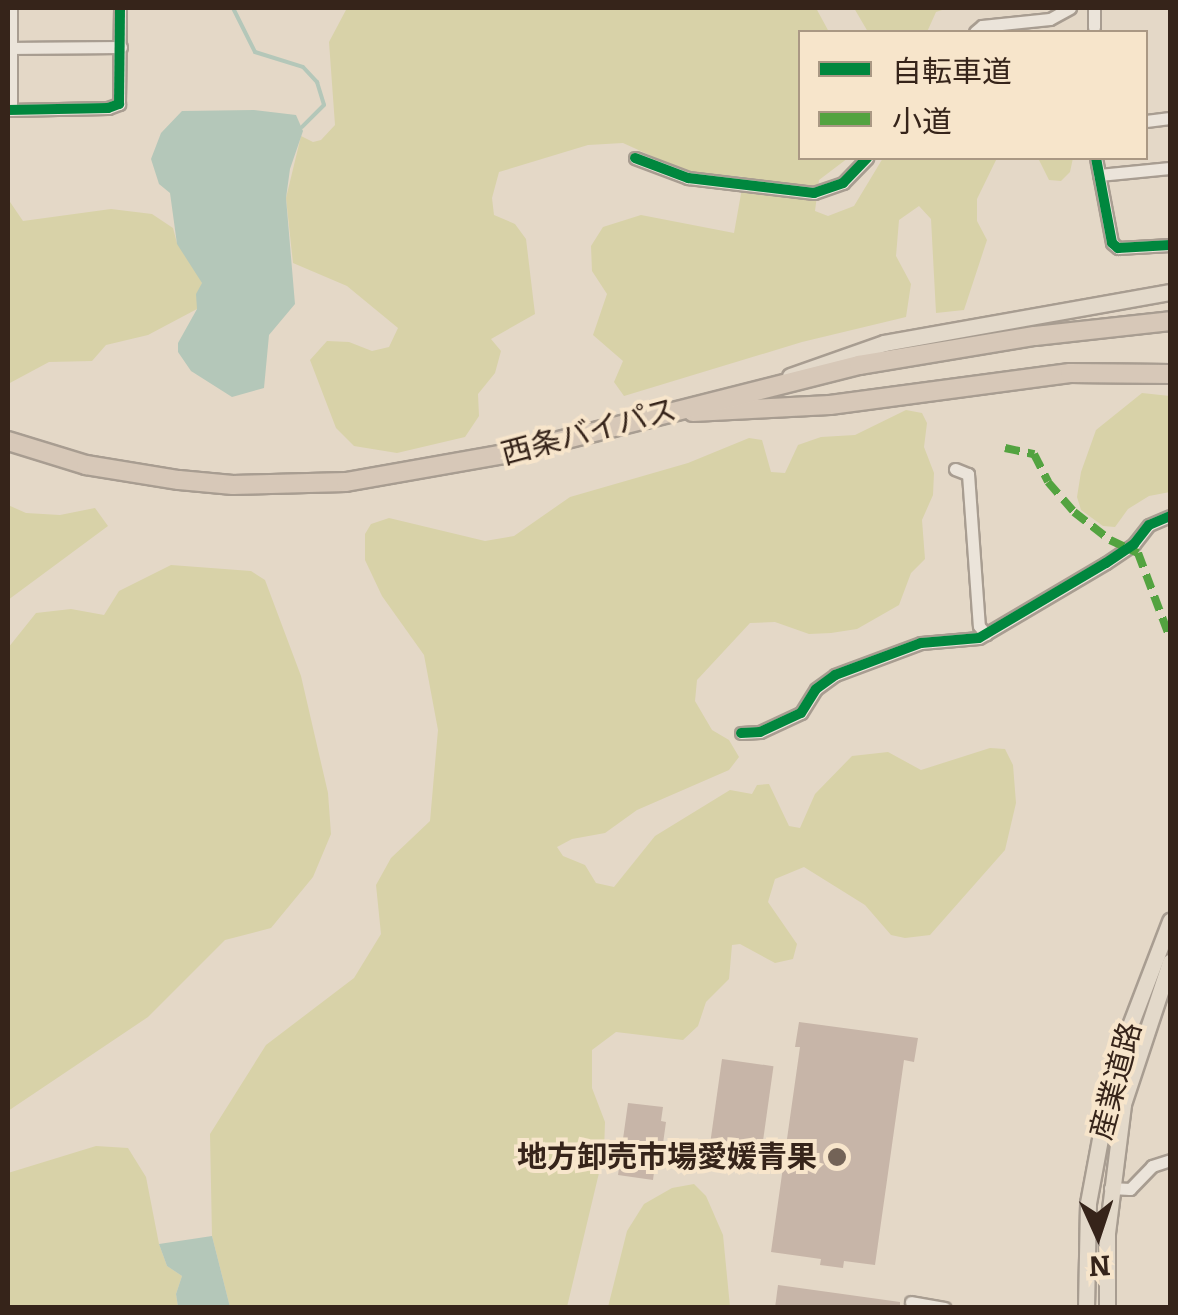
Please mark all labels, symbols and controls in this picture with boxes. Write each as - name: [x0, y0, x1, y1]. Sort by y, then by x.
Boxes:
- legend: [798, 30, 1148, 160]
- text: 自転車道: [892, 54, 1012, 90]
- text: 小道: [892, 104, 952, 140]
- street label: 西条バイパス: [497, 391, 681, 473]
- street label: 産業道路: [1083, 1018, 1149, 1144]
- place label: 地方卸売市場愛媛青果: [517, 1139, 817, 1175]
- marker: 地方卸売市場愛媛青果: [826, 1146, 848, 1168]
- north arrow: [1048, 1185, 1148, 1285]
- text: N: [1088, 1248, 1111, 1283]

